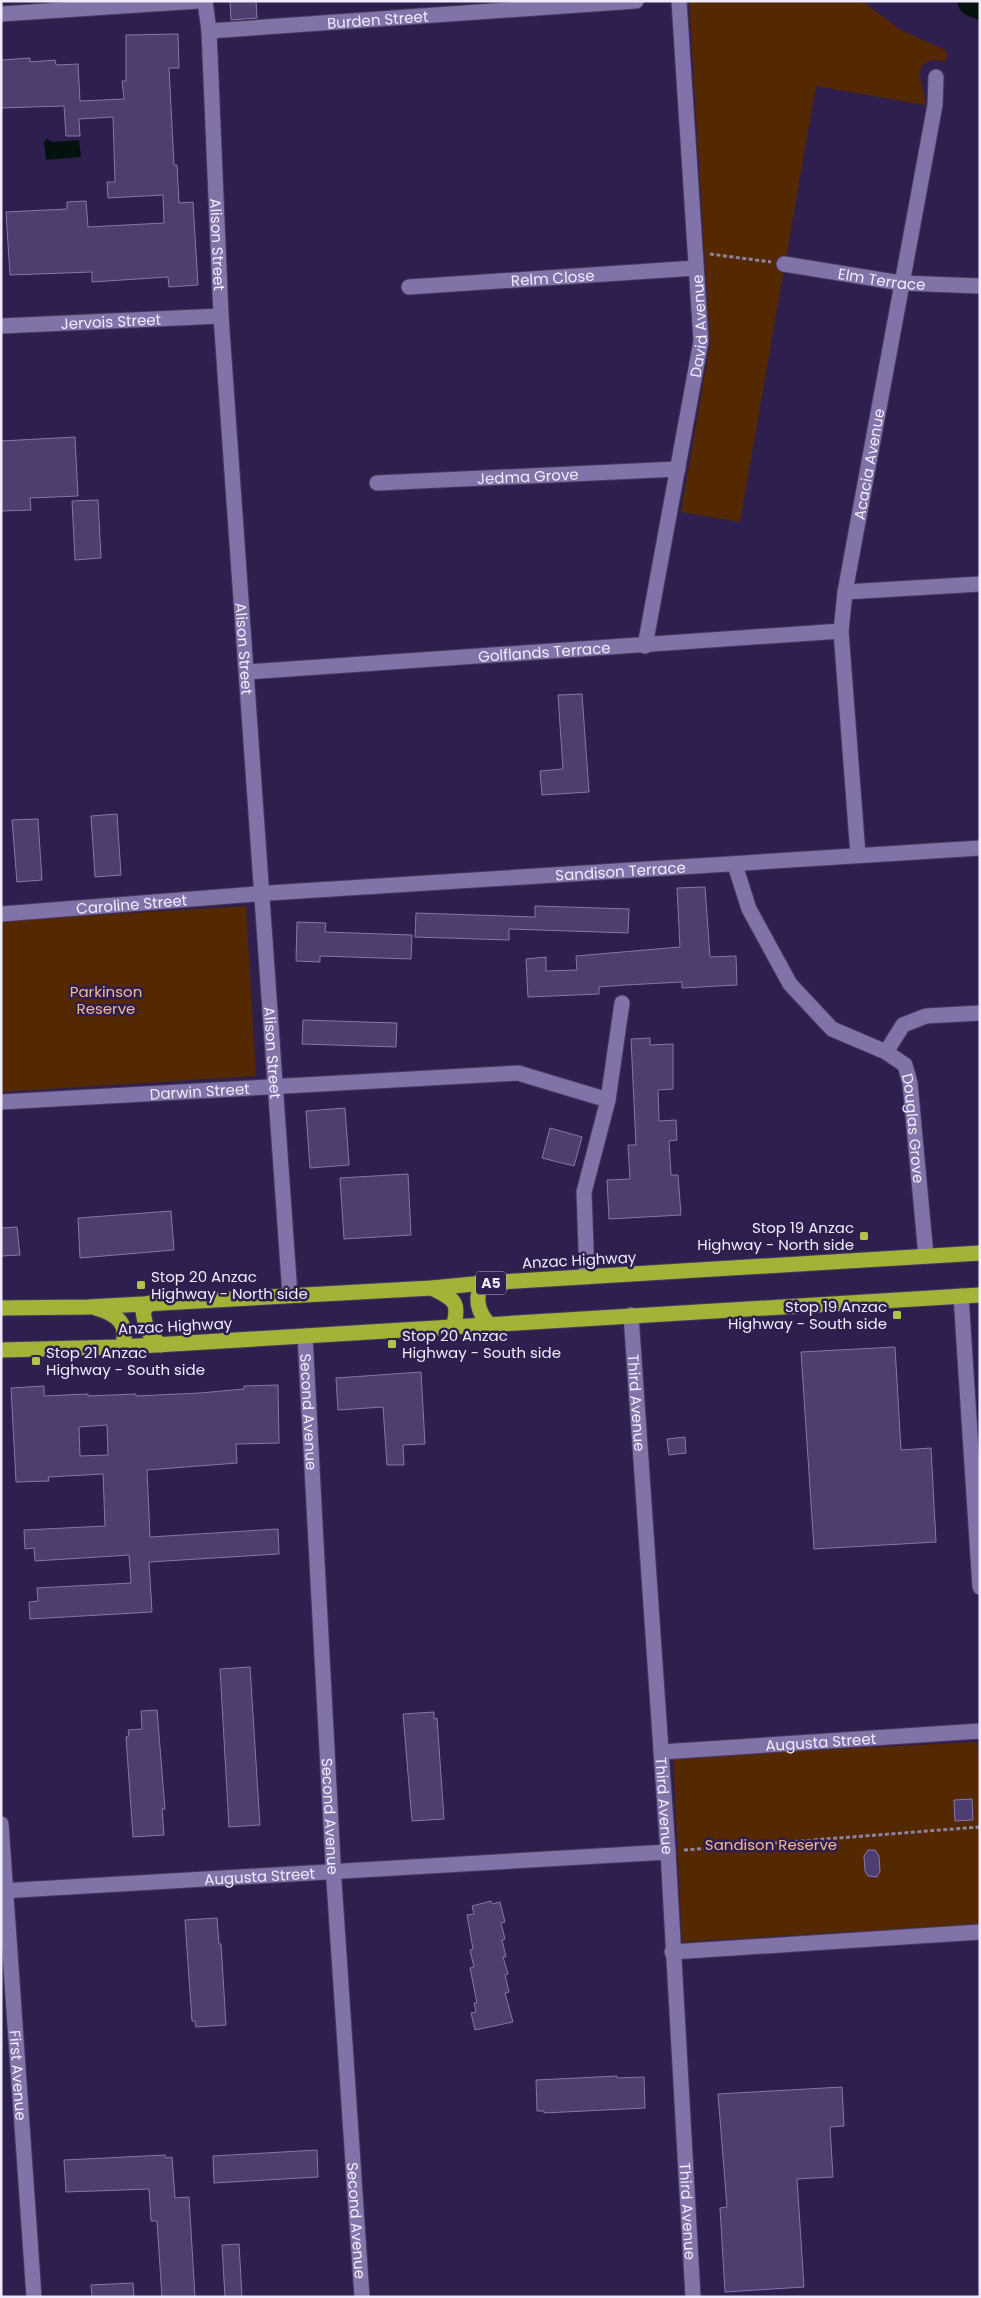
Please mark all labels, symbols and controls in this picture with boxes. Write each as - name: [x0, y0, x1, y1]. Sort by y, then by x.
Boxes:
- street label: Burden Street: [326, 5, 429, 33]
- street label: Alison Street: [206, 198, 230, 291]
- street label: Elm Terrace: [837, 262, 926, 294]
- street label: Relm Close: [510, 264, 595, 291]
- street label: David Avenue: [684, 274, 712, 379]
- street label: Jervois Street: [60, 308, 162, 334]
- street label: Acacia Avenue: [848, 407, 889, 521]
- street label: Jedma Grove: [477, 463, 579, 489]
- street label: Alison Street: [231, 602, 258, 696]
- street label: Golflands Terrace: [477, 636, 611, 667]
- street label: Sandison Terrace: [555, 856, 686, 885]
- street label: Caroline Street: [75, 889, 188, 919]
- park label: Parkinson Reserve: [70, 981, 142, 1019]
- street label: Alison Street: [259, 1006, 287, 1100]
- street label: Douglas Grove: [897, 1071, 930, 1184]
- street label: Darwin Street: [149, 1078, 250, 1104]
- place label: Stop 19 Anzac Highway - North side: [697, 1217, 854, 1255]
- marker: Stop 19 Anzac Highway - North side: [858, 1230, 870, 1242]
- street label: Anzac Highway: [521, 1246, 637, 1273]
- place label: Stop 20 Anzac Highway - North side: [151, 1266, 308, 1304]
- road number: A5: [476, 1272, 506, 1295]
- marker: Stop 20 Anzac Highway - North side: [135, 1279, 147, 1291]
- place label: Stop 19 Anzac Highway - South side: [728, 1296, 887, 1334]
- marker: Stop 19 Anzac Highway - South side: [891, 1309, 903, 1321]
- street label: Anzac Highway: [117, 1312, 233, 1339]
- place label: Stop 20 Anzac Highway - South side: [402, 1325, 561, 1363]
- marker: Stop 20 Anzac Highway - South side: [386, 1338, 398, 1350]
- place label: Stop 21 Anzac Highway - South side: [46, 1342, 205, 1380]
- street label: Second Avenue: [295, 1353, 323, 1471]
- street label: Third Avenue: [623, 1353, 651, 1452]
- marker: Stop 21 Anzac Highway - South side: [30, 1355, 42, 1367]
- street label: Augusta Street: [765, 1727, 877, 1756]
- street label: Third Avenue: [651, 1756, 679, 1855]
- street label: Second Avenue: [317, 1757, 344, 1875]
- park label: Sandison Reserve: [705, 1834, 837, 1855]
- street label: Augusta Street: [204, 1862, 316, 1890]
- street label: First Avenue: [5, 2029, 32, 2121]
- street label: Second Avenue: [342, 2161, 371, 2280]
- street label: Third Avenue: [675, 2162, 701, 2260]

